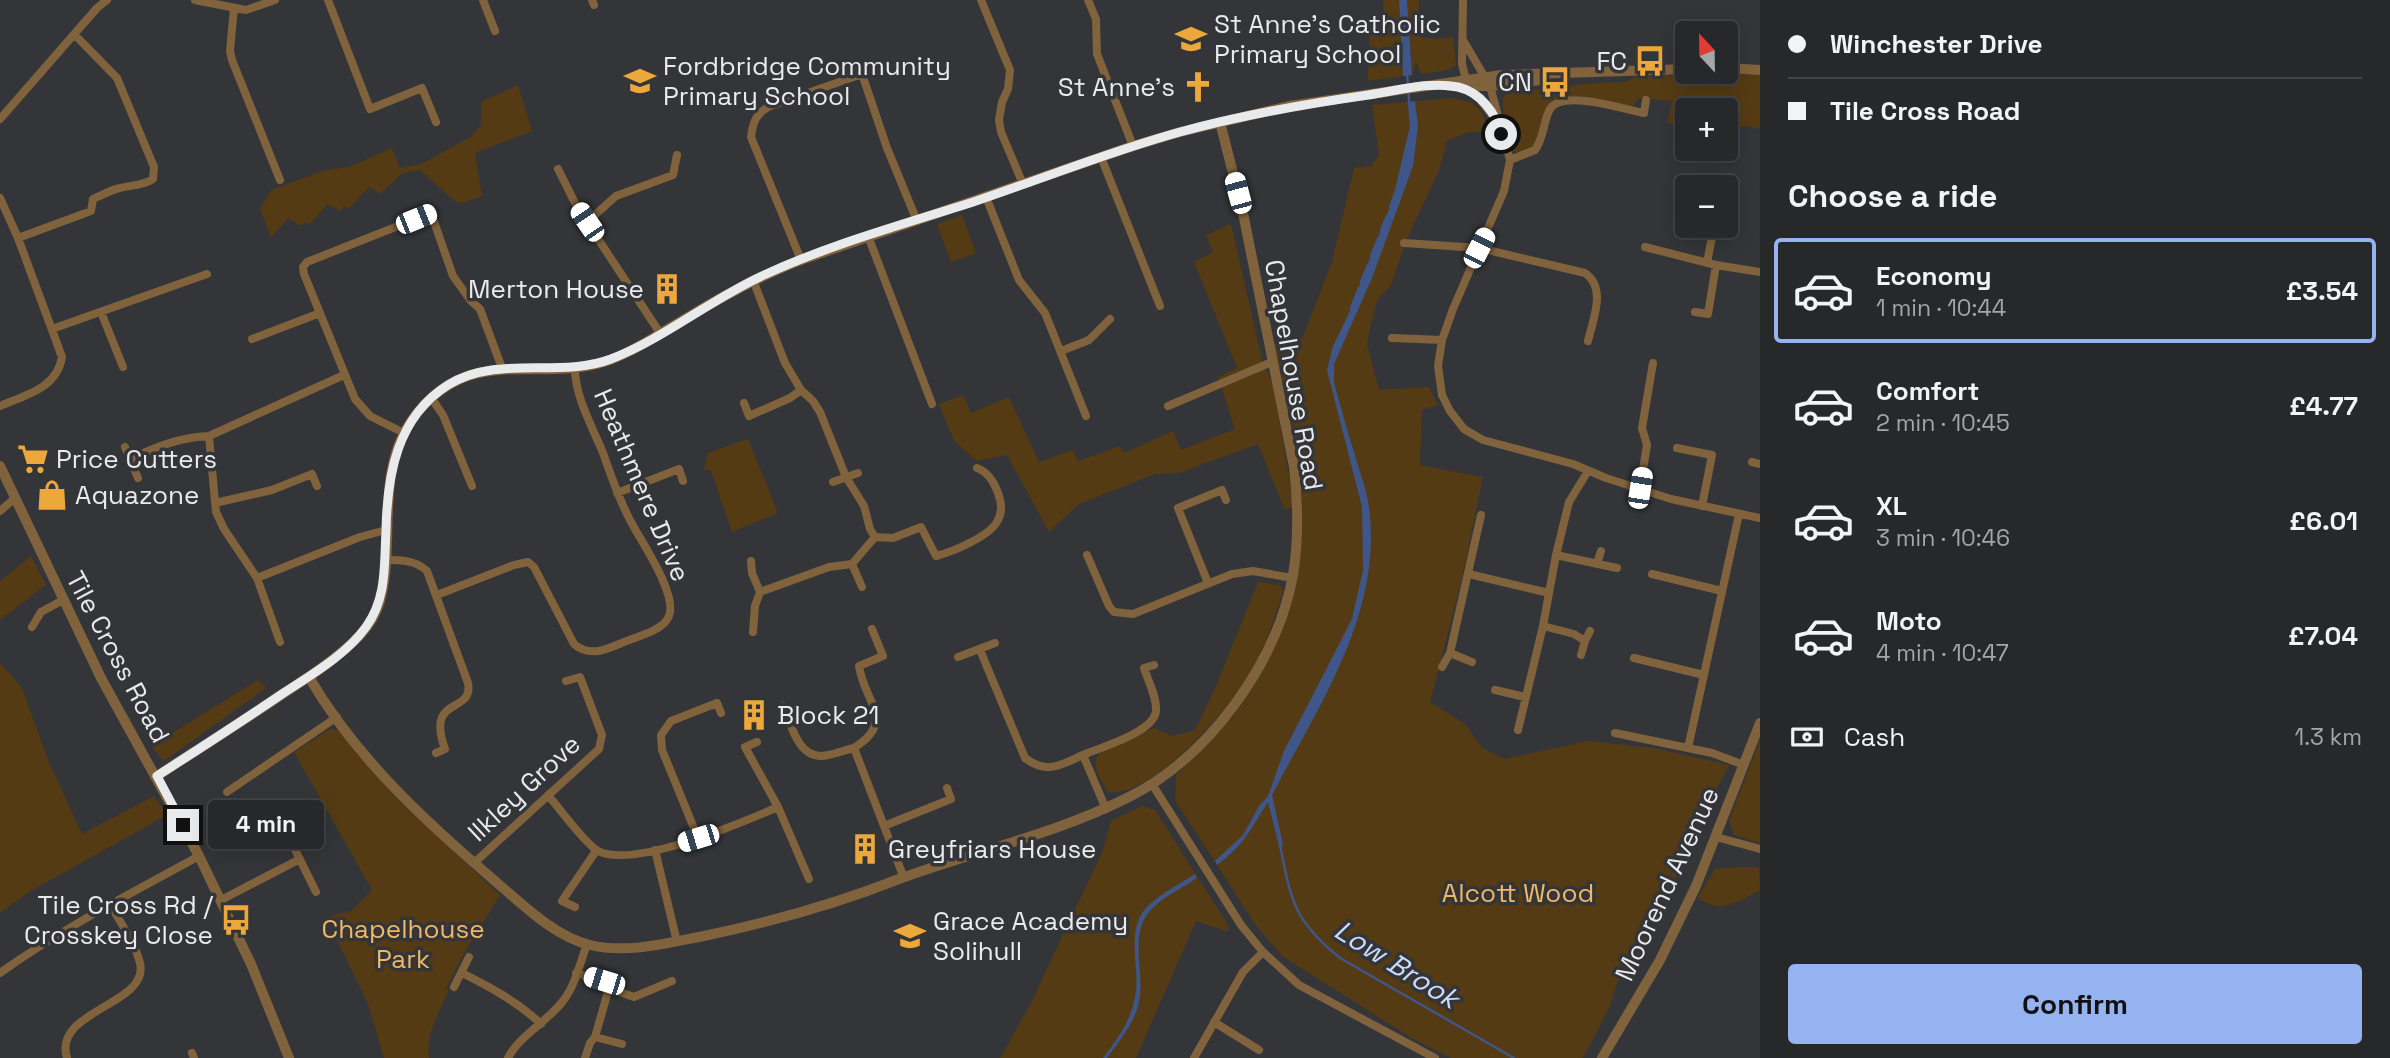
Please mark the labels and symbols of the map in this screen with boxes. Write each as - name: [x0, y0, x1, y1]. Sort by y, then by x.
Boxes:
- place label: St Anne's Catholic Primary School: [1214, 7, 1441, 71]
- north arrow: [1675, 21, 1738, 84]
- school or university icon: St Anne's Catholic Primary School: [1174, 22, 1208, 56]
- place label: FC: [1596, 44, 1627, 78]
- bus stop icon: FC: [1633, 44, 1667, 78]
- place label: Fordbridge Community Primary School: [663, 49, 951, 113]
- school or university icon: Fordbridge Community Primary School: [623, 64, 657, 98]
- place label: CN: [1498, 65, 1532, 99]
- bus stop icon: CN: [1538, 65, 1572, 99]
- place label: St Anne's: [1058, 70, 1175, 104]
- church icon: St Anne's: [1181, 70, 1215, 104]
- route start: [1485, 118, 1517, 150]
- car: [1223, 170, 1254, 216]
- car: [567, 199, 608, 245]
- car: [393, 201, 440, 237]
- car: [1461, 225, 1498, 271]
- street label: Chapelhouse Road: [1257, 257, 1331, 493]
- place label: Merton House: [468, 272, 644, 306]
- building icon: Merton House: [650, 272, 684, 306]
- street label: Heathmere Drive: [586, 384, 698, 586]
- supermarket icon: Price Cutters: [16, 442, 50, 476]
- place label: Price Cutters: [56, 442, 217, 476]
- car: [1627, 466, 1654, 510]
- shop icon: Aquazone: [35, 478, 69, 512]
- place label: Aquazone: [75, 478, 199, 512]
- street label: Tile Cross Road: [58, 565, 178, 749]
- building icon: Block 21: [737, 698, 771, 732]
- place label: Block 21: [777, 698, 879, 732]
- street label: Ilkley Grove: [460, 727, 588, 849]
- street label: Moorend Avenue: [1607, 782, 1727, 986]
- callout: 4 min: [208, 800, 323, 850]
- route end: [167, 809, 199, 841]
- car: [675, 822, 722, 854]
- building icon: Greyfriars House: [848, 832, 882, 866]
- place label: Greyfriars House: [888, 832, 1096, 866]
- park label: Alcott Wood: [1442, 876, 1594, 910]
- place label: Tile Cross Rd / Crosskey Close: [24, 888, 213, 952]
- bus stop icon: Tile Cross Rd / Crosskey Close: [219, 903, 253, 937]
- place label: Grace Academy Solihull: [933, 904, 1128, 968]
- park label: Chapelhouse Park: [321, 912, 485, 976]
- water label: Low Brook: [1328, 912, 1468, 1018]
- school or university icon: Grace Academy Solihull: [893, 919, 927, 953]
- car: [581, 965, 628, 997]

